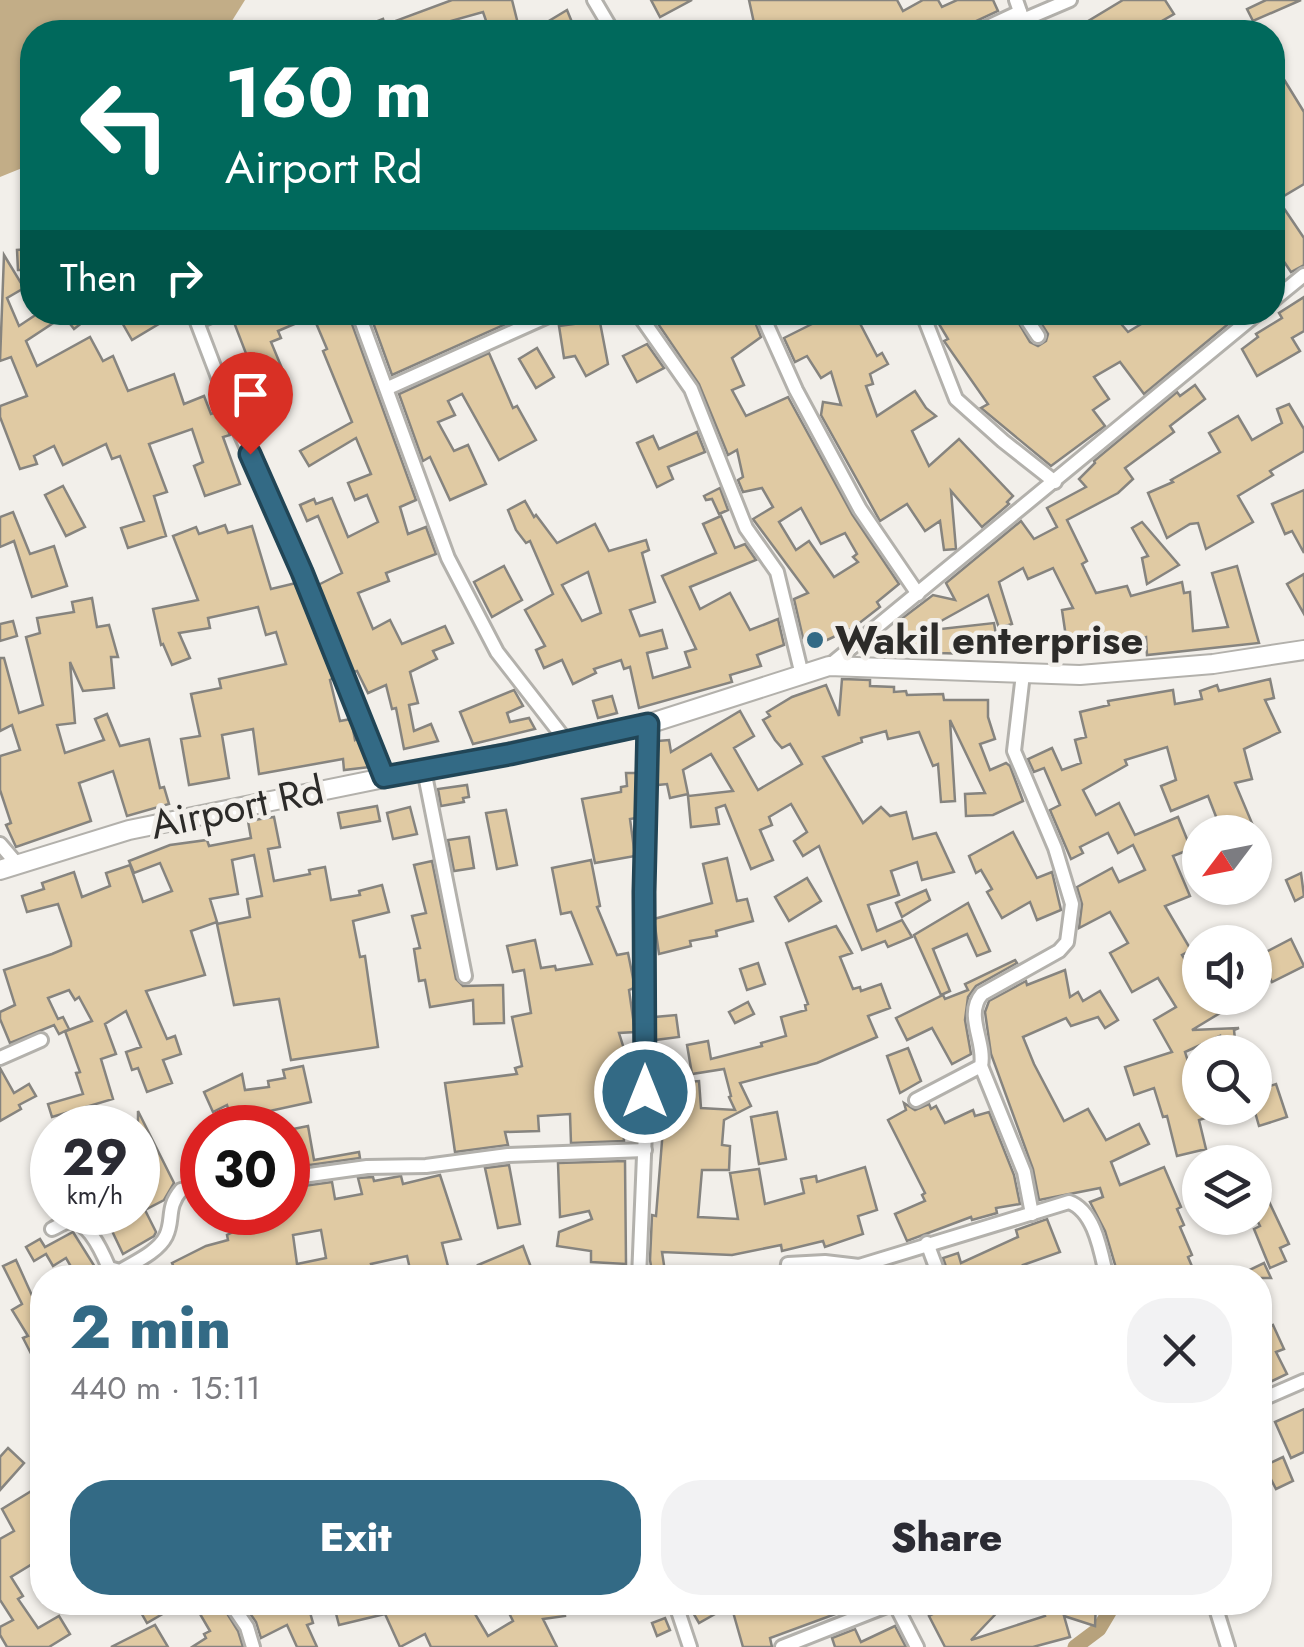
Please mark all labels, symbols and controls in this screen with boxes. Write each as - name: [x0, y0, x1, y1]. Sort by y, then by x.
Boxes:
- text: 160 m: [225, 42, 432, 143]
- icon: left: [60, 60, 190, 190]
- text: Airport Rd: [225, 135, 423, 200]
- text: Then: [60, 250, 137, 305]
- icon: right: [157, 250, 212, 305]
- pin: [208, 352, 293, 455]
- icon: arrive: [223, 367, 278, 422]
- place label: Wakil enterprise: [835, 611, 1143, 669]
- marker: Wakil enterprise: [804, 629, 826, 651]
- street label: Airport Rd: [145, 760, 329, 854]
- north arrow: [1182, 815, 1272, 905]
- map controls: [1182, 815, 1272, 1235]
- button: sound: [1182, 925, 1272, 1015]
- button: search: [1182, 1035, 1272, 1125]
- position arrow: [593, 1040, 697, 1144]
- speed limit sign: 30: [180, 1105, 310, 1235]
- text: 29: [62, 1121, 128, 1194]
- button: layers: [1182, 1145, 1272, 1235]
- text: km/h: [67, 1177, 123, 1213]
- text: 2 min: [70, 1284, 231, 1371]
- button: close: [1127, 1298, 1232, 1403]
- text: 440 m · 15:11: [70, 1365, 261, 1411]
- button: Exit: [70, 1480, 641, 1595]
- button: Share: [661, 1480, 1232, 1595]

